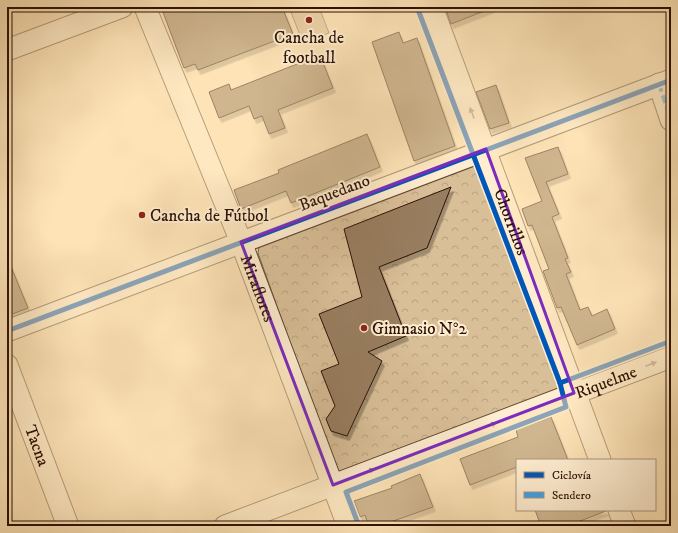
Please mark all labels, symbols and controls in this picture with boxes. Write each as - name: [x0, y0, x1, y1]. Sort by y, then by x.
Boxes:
- marker: Cancha de football: [304, 15, 314, 25]
- place label: Cancha de football: [274, 27, 344, 69]
- one-way arrow: [469, 107, 475, 119]
- street label: Baquedano: [296, 169, 373, 217]
- street label: Chorrillos: [488, 186, 533, 259]
- place label: Cancha de Fútbol: [150, 205, 269, 227]
- marker: Cancha de Fútbol: [137, 210, 147, 220]
- street label: Miraflores: [235, 252, 280, 325]
- place label: Gimnasio N°2: [372, 318, 468, 340]
- marker: Gimnasio N°2: [359, 323, 369, 333]
- one-way arrow: [646, 360, 658, 366]
- street label: Riquelme: [572, 361, 640, 404]
- one-way arrow: [485, 421, 497, 427]
- street label: Tacna: [19, 422, 55, 470]
- legend: [516, 459, 656, 511]
- one-way arrow: [364, 468, 376, 474]
- text: Ciclovía: [552, 468, 592, 483]
- text: Sendero: [552, 488, 591, 503]

